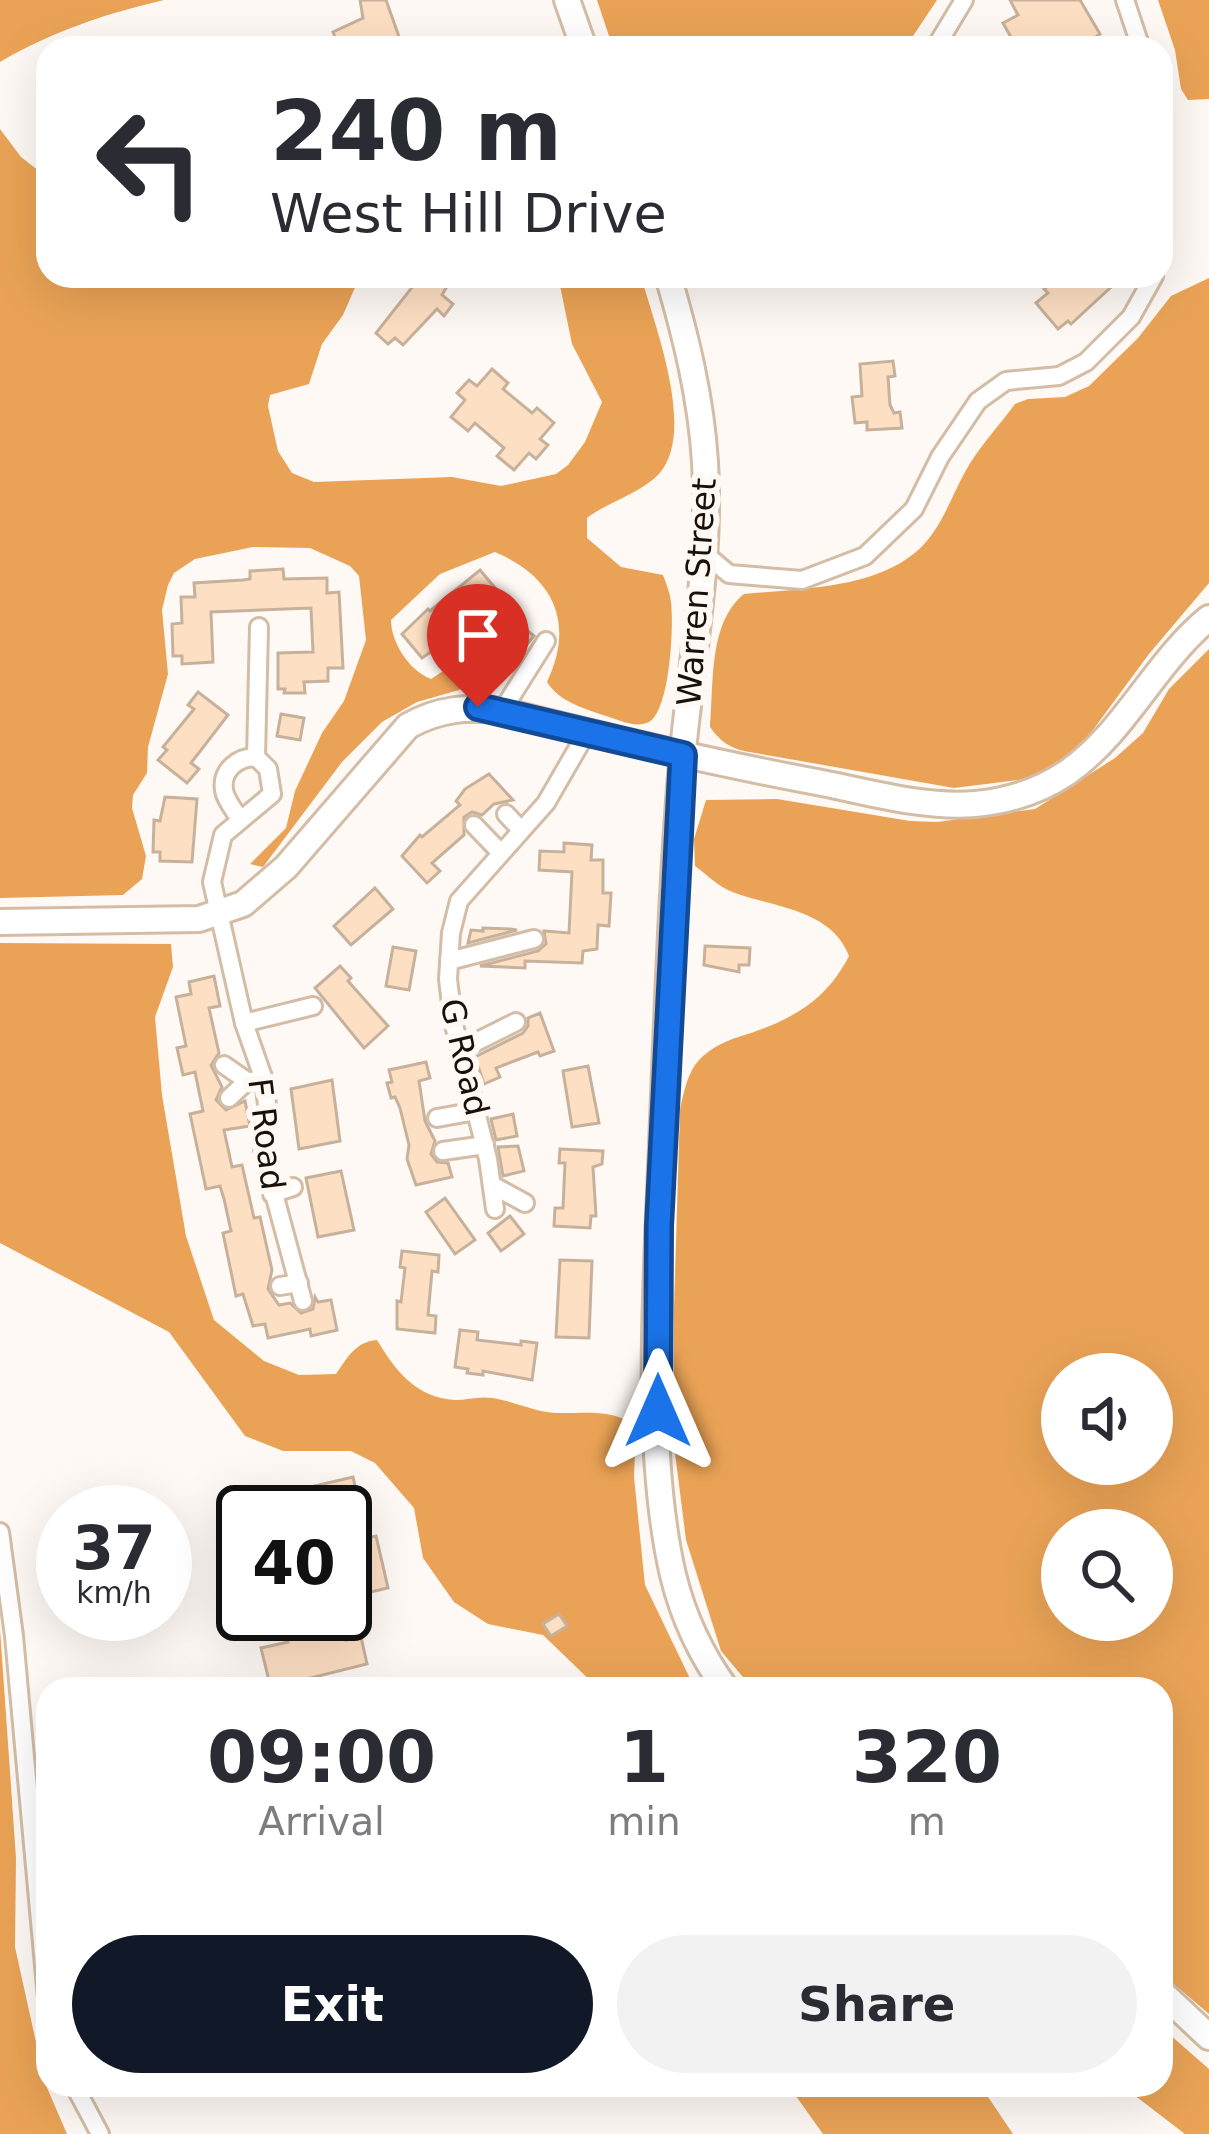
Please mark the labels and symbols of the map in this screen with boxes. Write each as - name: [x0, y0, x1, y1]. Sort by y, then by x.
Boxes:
- street label: Warren Street: [669, 477, 724, 707]
- pin: [427, 584, 529, 707]
- street label: G Road: [432, 995, 497, 1119]
- street label: F Road: [240, 1076, 293, 1192]
- position arrow: [595, 1348, 721, 1474]
- speed limit sign: 40: [216, 1485, 372, 1641]

